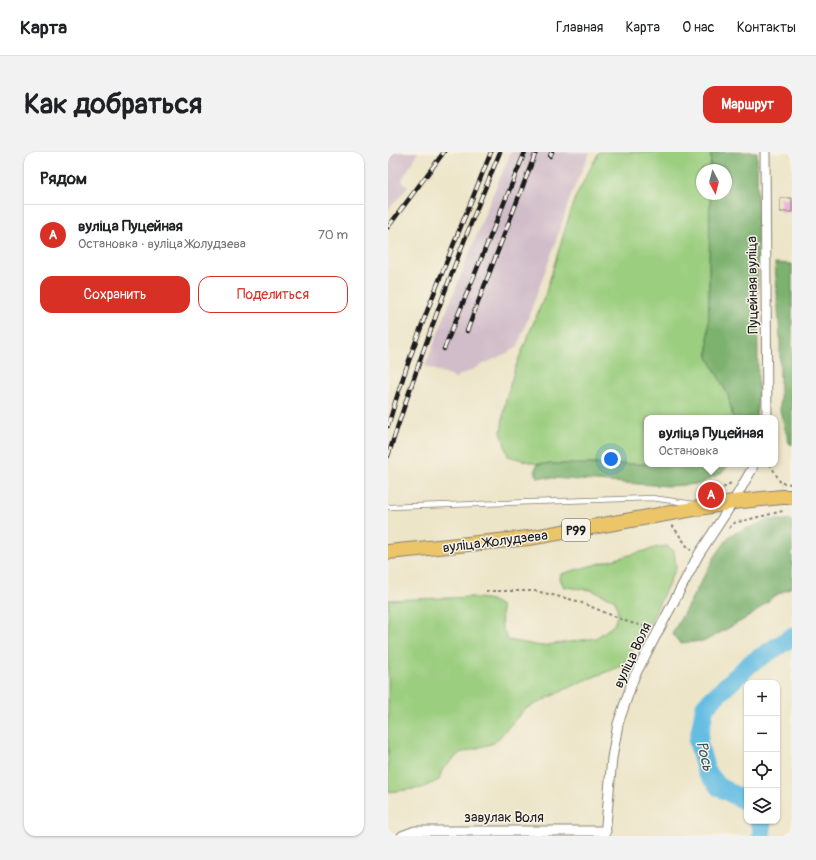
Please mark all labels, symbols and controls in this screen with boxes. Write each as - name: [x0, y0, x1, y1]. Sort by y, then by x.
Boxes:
- text: Карта: [20, 16, 67, 40]
- text: Главная: [556, 19, 603, 36]
- text: Карта: [625, 19, 660, 36]
- text: О нас: [682, 19, 715, 36]
- text: Контакты: [737, 19, 796, 36]
- button: Маршрут: [703, 86, 792, 123]
- text: Как добраться: [24, 87, 202, 122]
- north arrow: [696, 164, 732, 200]
- text: Рядом: [40, 168, 87, 189]
- text: вуліца Пуцейная: [78, 217, 183, 236]
- text: A: [49, 227, 57, 243]
- text: 70 m: [318, 227, 348, 243]
- text: Остановка · вуліца Жолудзева: [78, 236, 246, 252]
- street label: Пуцейная вуліца: [743, 236, 762, 334]
- button: Сохранить: [40, 276, 190, 313]
- button: Поделиться: [198, 276, 348, 313]
- popup: [644, 415, 778, 467]
- text: вуліца Пуцейная: [659, 424, 763, 443]
- text: Остановка: [659, 443, 718, 459]
- your location: [601, 449, 621, 469]
- pin: A: [698, 480, 724, 510]
- road number: Р99: [562, 519, 590, 541]
- street label: вуліца Жолудзева: [442, 527, 549, 556]
- street label: вуліца Воля: [610, 620, 655, 691]
- map controls: [744, 680, 780, 824]
- button: +: [744, 680, 780, 716]
- button: −: [744, 716, 780, 752]
- water label: Рось: [692, 739, 717, 773]
- button: locate: [744, 752, 780, 788]
- button: layers: [744, 788, 780, 824]
- street label: завулак Воля: [464, 809, 544, 826]

